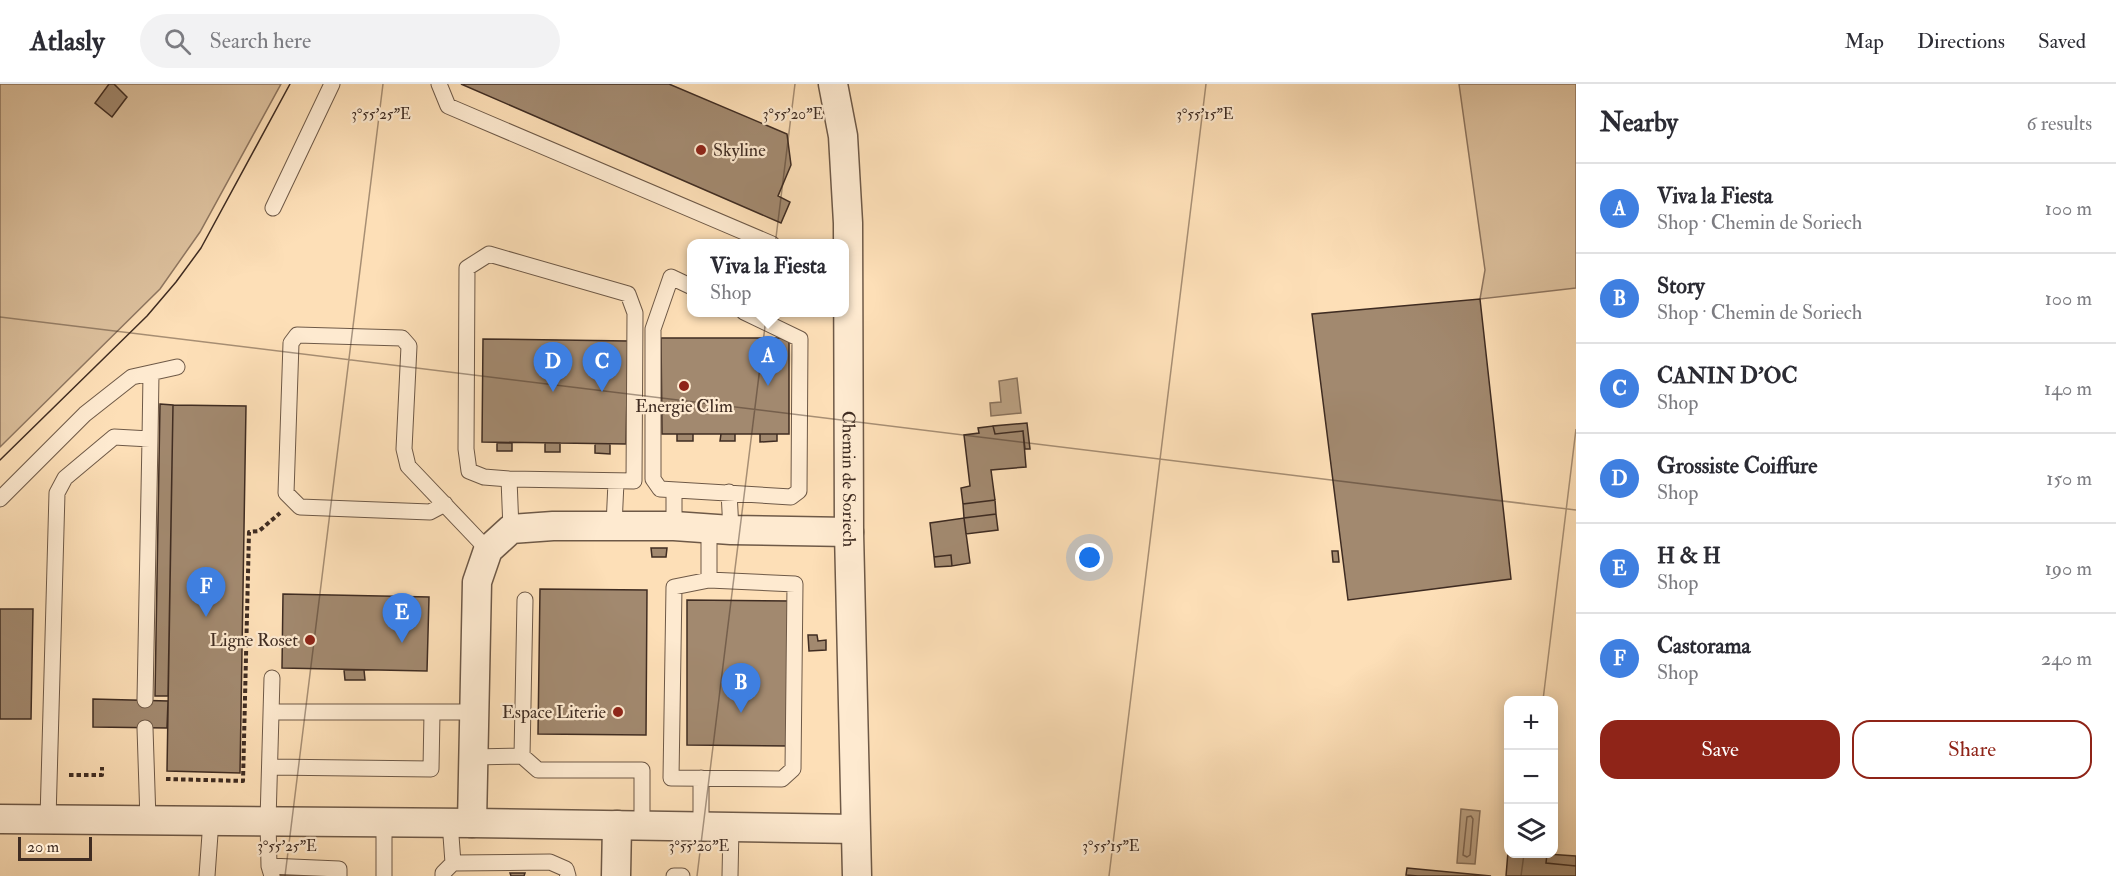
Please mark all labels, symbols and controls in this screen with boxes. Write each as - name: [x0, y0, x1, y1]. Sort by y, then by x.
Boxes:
- search box: [140, 14, 560, 68]
- text: Atlasly: [30, 24, 104, 59]
- icon: search: [161, 25, 194, 58]
- text: Search here: [209, 27, 311, 55]
- text: Map: [1844, 28, 1884, 55]
- text: Directions: [1917, 28, 2005, 55]
- text: Saved: [2038, 28, 2086, 55]
- text: 3°55'25"E: [351, 105, 411, 124]
- text: 3°55'20"E: [763, 105, 824, 124]
- text: 3°55'15"E: [1176, 105, 1234, 124]
- text: Nearby: [1600, 107, 1678, 139]
- text: 6 results: [2026, 111, 2092, 136]
- place label: Skyline: [713, 139, 766, 162]
- marker: Skyline: [694, 143, 708, 157]
- text: Viva la Fiesta: [1657, 182, 1773, 210]
- text: A: [1613, 196, 1626, 221]
- text: 100 m: [2045, 196, 2092, 221]
- text: Shop · Chemin de Soriech: [1657, 210, 1862, 235]
- popup: [687, 239, 849, 317]
- text: Viva la Fiesta: [710, 252, 826, 280]
- text: Story: [1657, 272, 1705, 300]
- text: Shop: [710, 280, 751, 305]
- text: B: [1613, 286, 1626, 311]
- text: 100 m: [2045, 286, 2092, 311]
- text: Shop · Chemin de Soriech: [1657, 300, 1862, 325]
- pin: A: [748, 336, 788, 386]
- pin: D: [534, 342, 572, 392]
- pin: C: [582, 342, 622, 392]
- text: CANIN D'OC: [1657, 362, 1798, 390]
- text: C: [1612, 376, 1627, 401]
- text: 140 m: [2044, 376, 2092, 401]
- marker: Energie Clim: [677, 379, 691, 393]
- text: Shop: [1657, 390, 1698, 415]
- place label: Energie Clim: [635, 395, 733, 418]
- street label: Chemin de Soriech: [837, 411, 861, 548]
- text: Grossiste Coiffure: [1657, 452, 1817, 480]
- text: D: [1611, 466, 1628, 491]
- text: 150 m: [2046, 466, 2092, 491]
- text: Shop: [1657, 480, 1698, 505]
- text: H & H: [1657, 542, 1721, 570]
- your location: [1075, 543, 1104, 572]
- text: E: [1612, 556, 1627, 581]
- text: 190 m: [2045, 556, 2092, 581]
- pin: F: [186, 568, 226, 617]
- text: Shop: [1657, 570, 1698, 595]
- pin: E: [382, 594, 422, 643]
- place label: Ligne Roset: [210, 629, 298, 652]
- text: Castorama: [1657, 632, 1751, 660]
- marker: Ligne Roset: [303, 633, 317, 647]
- text: F: [1613, 646, 1626, 671]
- text: 240 m: [2041, 646, 2092, 671]
- text: Shop: [1657, 660, 1698, 685]
- pin: B: [722, 664, 760, 713]
- map controls: [1504, 696, 1558, 858]
- button: +: [1504, 696, 1558, 750]
- place label: Espace Literie: [502, 701, 606, 724]
- marker: Espace Literie: [611, 705, 625, 719]
- button: Save: [1600, 720, 1840, 779]
- button: Share: [1852, 720, 2092, 779]
- button: −: [1504, 750, 1558, 804]
- button: layers: [1504, 804, 1558, 858]
- scale bar: [18, 834, 92, 862]
- text: 20 m: [27, 837, 59, 857]
- text: 3°55'25"E: [257, 837, 317, 856]
- text: 3°55'20"E: [669, 837, 730, 856]
- text: 3°55'15"E: [1082, 837, 1140, 856]

